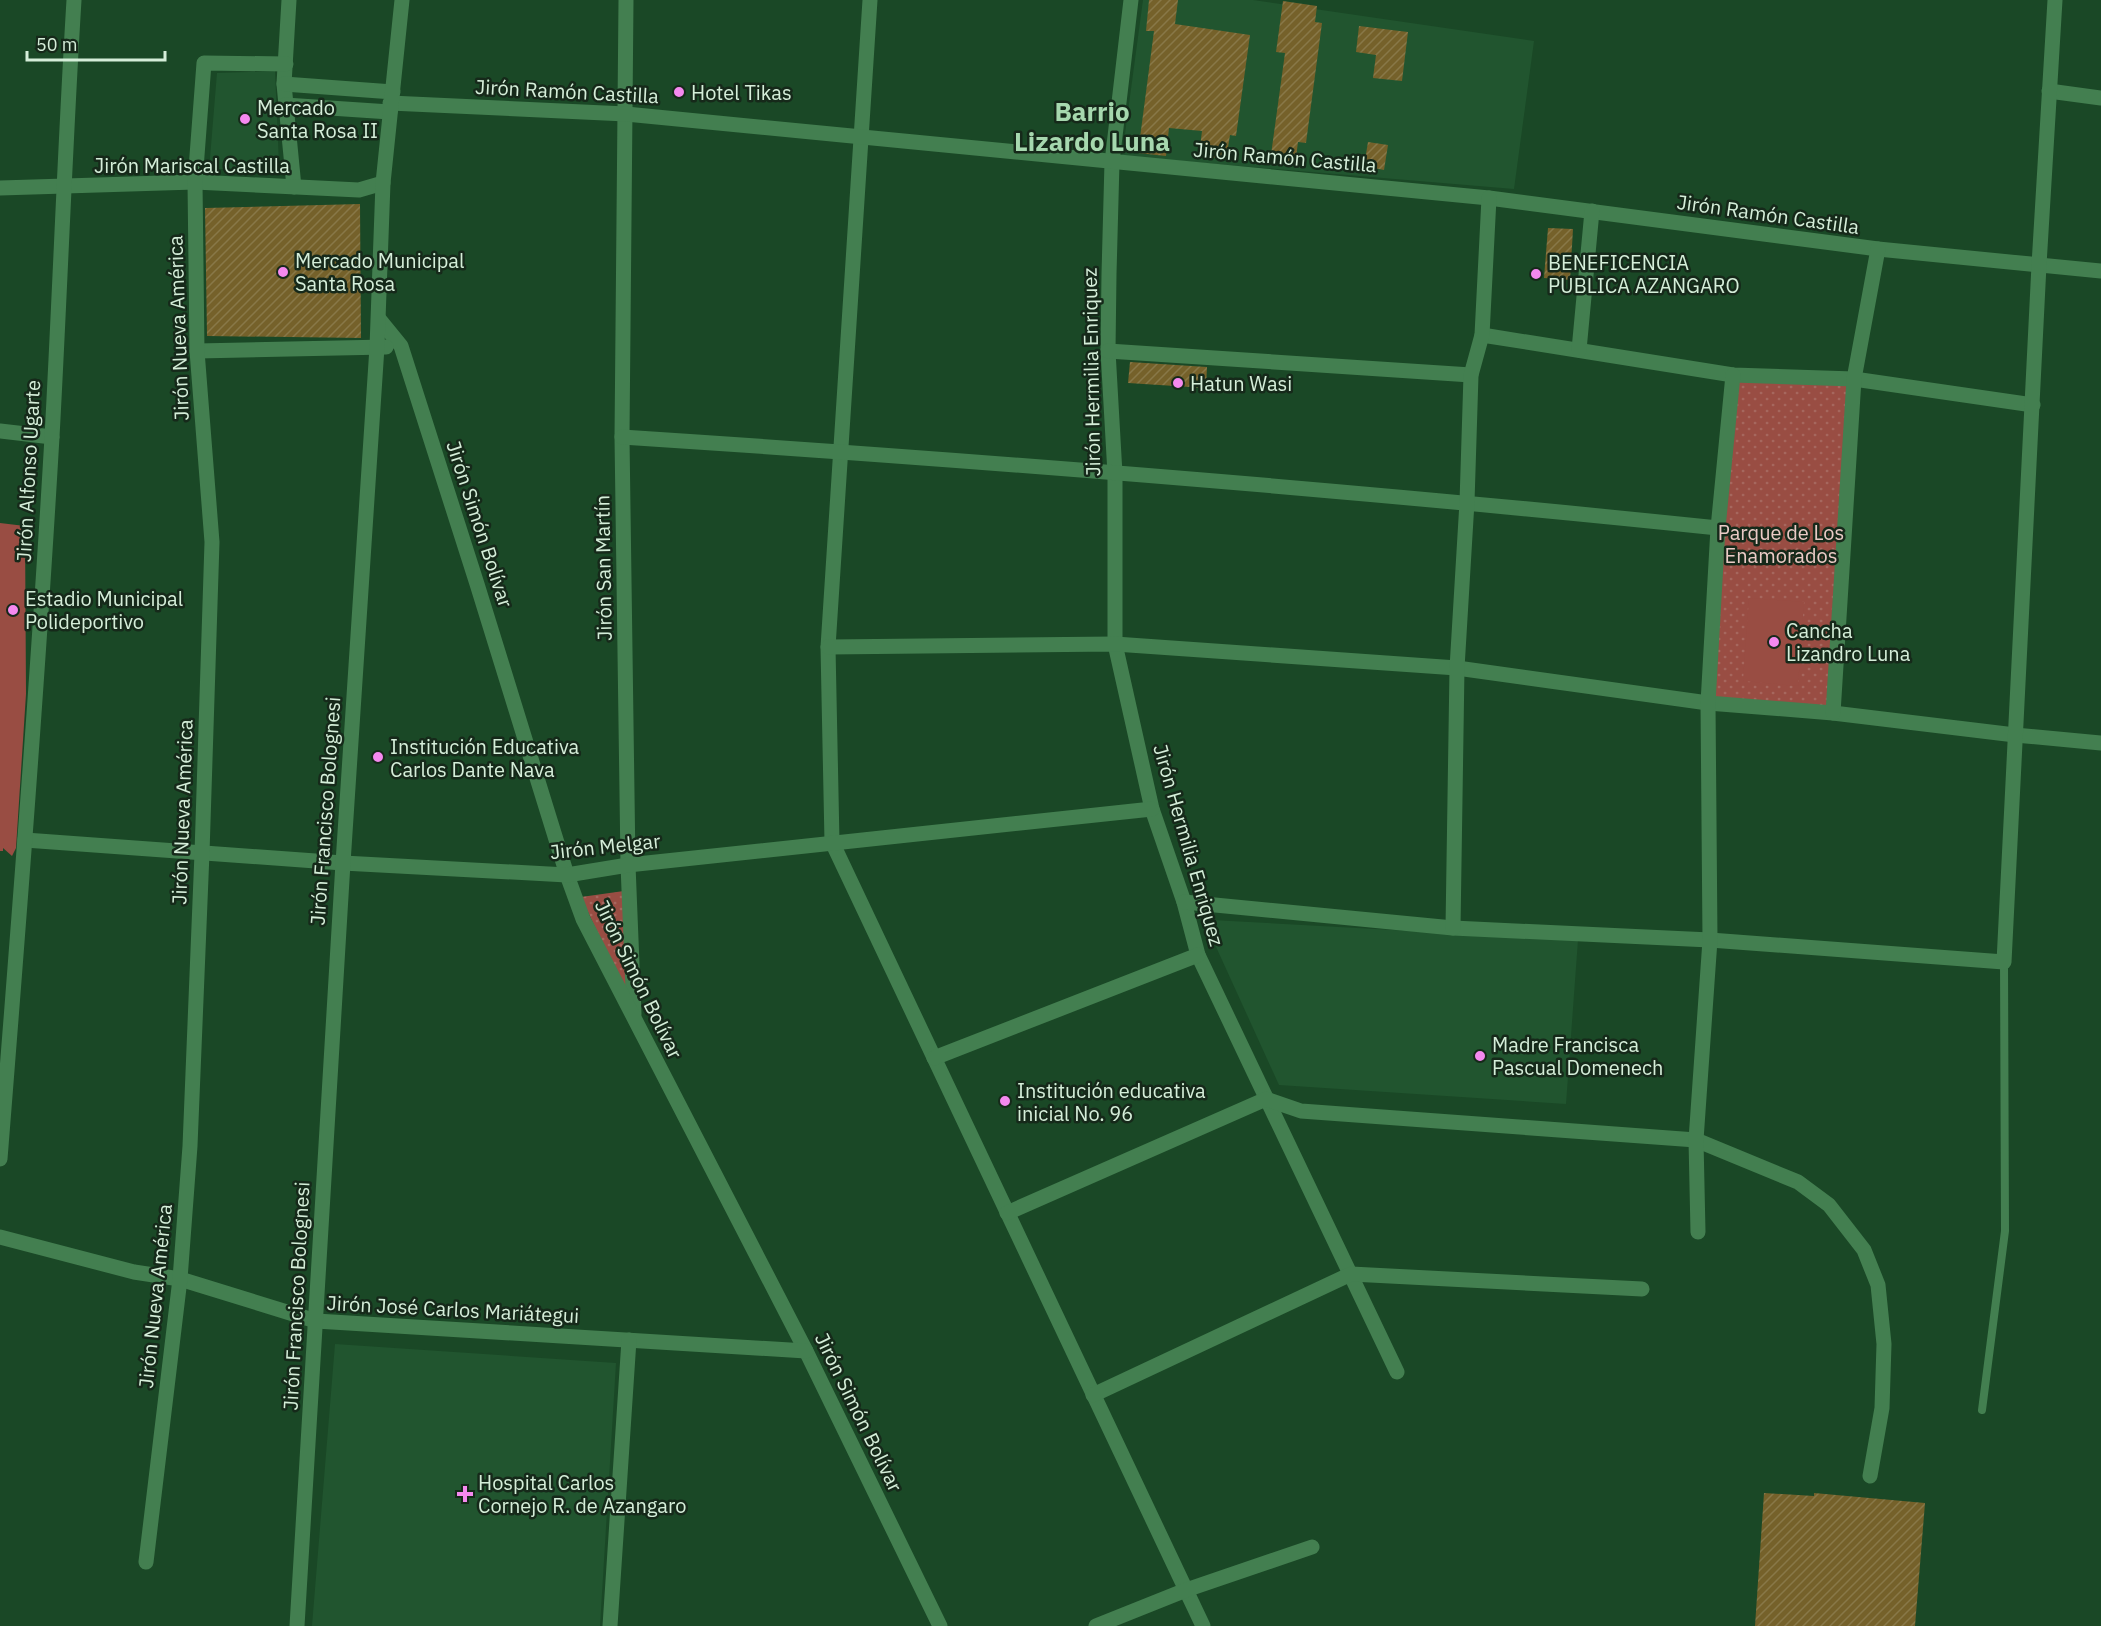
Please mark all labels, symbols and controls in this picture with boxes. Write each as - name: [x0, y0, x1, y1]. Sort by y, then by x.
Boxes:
- scale bar: [27, 24, 165, 62]
- text: 50 m: [36, 33, 78, 56]
- street label: Jirón Ramón Castilla: [474, 73, 660, 109]
- place label: Hotel Tikas: [691, 79, 792, 106]
- marker: Hotel Tikas: [672, 85, 686, 99]
- place label: Mercado Santa Rosa II: [257, 94, 378, 144]
- district label: Barrio Lizardo Luna: [1014, 94, 1170, 158]
- marker: Mercado Santa Rosa II: [238, 112, 252, 126]
- street label: Jirón Ramón Castilla: [1192, 136, 1378, 178]
- street label: Jirón Mariscal Castilla: [94, 152, 290, 179]
- street label: Jirón Ramón Castilla: [1675, 188, 1861, 240]
- street label: Jirón Nueva América: [161, 235, 195, 421]
- place label: Mercado Municipal Santa Rosa: [295, 247, 464, 297]
- place label: BENEFICENCIA PUBLICA AZANGARO: [1548, 249, 1740, 299]
- marker: Mercado Municipal Santa Rosa: [276, 265, 290, 279]
- street label: Jirón Hermilia Enriquez: [1076, 267, 1106, 477]
- marker: BENEFICENCIA PUBLICA AZANGARO: [1529, 267, 1543, 281]
- place label: Hatun Wasi: [1190, 370, 1292, 397]
- marker: Hatun Wasi: [1171, 376, 1185, 390]
- street label: Jirón Alfonso Ugarte: [10, 379, 46, 563]
- street label: Jirón Simón Bolívar: [440, 437, 520, 611]
- street label: Jirón San Martín: [588, 495, 618, 641]
- park label: Parque de Los Enamorados: [1718, 519, 1844, 569]
- place label: Estadio Municipal Polideportivo: [25, 585, 183, 635]
- marker: Estadio Municipal Polideportivo: [6, 603, 20, 617]
- place label: Cancha Lizandro Luna: [1786, 617, 1911, 667]
- marker: Cancha Lizandro Luna: [1767, 635, 1781, 649]
- street label: Jirón Francisco Bolognesi: [304, 696, 346, 926]
- street label: Jirón Nueva América: [165, 719, 199, 905]
- place label: Institución Educativa Carlos Dante Nava: [390, 733, 580, 783]
- street label: Jirón Hermilia Enriquez: [1147, 741, 1231, 949]
- marker: Institución Educativa Carlos Dante Nava: [371, 750, 385, 764]
- street label: Jirón Melgar: [548, 827, 662, 865]
- street label: Jirón Simón Bolívar: [589, 895, 689, 1063]
- place label: Madre Francisca Pascual Domenech: [1492, 1031, 1663, 1081]
- marker: Madre Francisca Pascual Domenech: [1473, 1049, 1487, 1063]
- place label: Institución educativa inicial No. 96: [1017, 1077, 1206, 1127]
- marker: Institución educativa inicial No. 96: [998, 1094, 1012, 1108]
- street label: Jirón Francisco Bolognesi: [277, 1181, 315, 1411]
- street label: Jirón Nueva América: [132, 1202, 178, 1390]
- street label: Jirón José Carlos Mariátegui: [326, 1289, 580, 1329]
- street label: Jirón Simón Bolívar: [809, 1328, 909, 1496]
- place label: Hospital Carlos Cornejo R. de Azangaro: [478, 1469, 686, 1519]
- marker: Hospital Carlos Cornejo R. de Azangaro: [456, 1485, 474, 1503]

